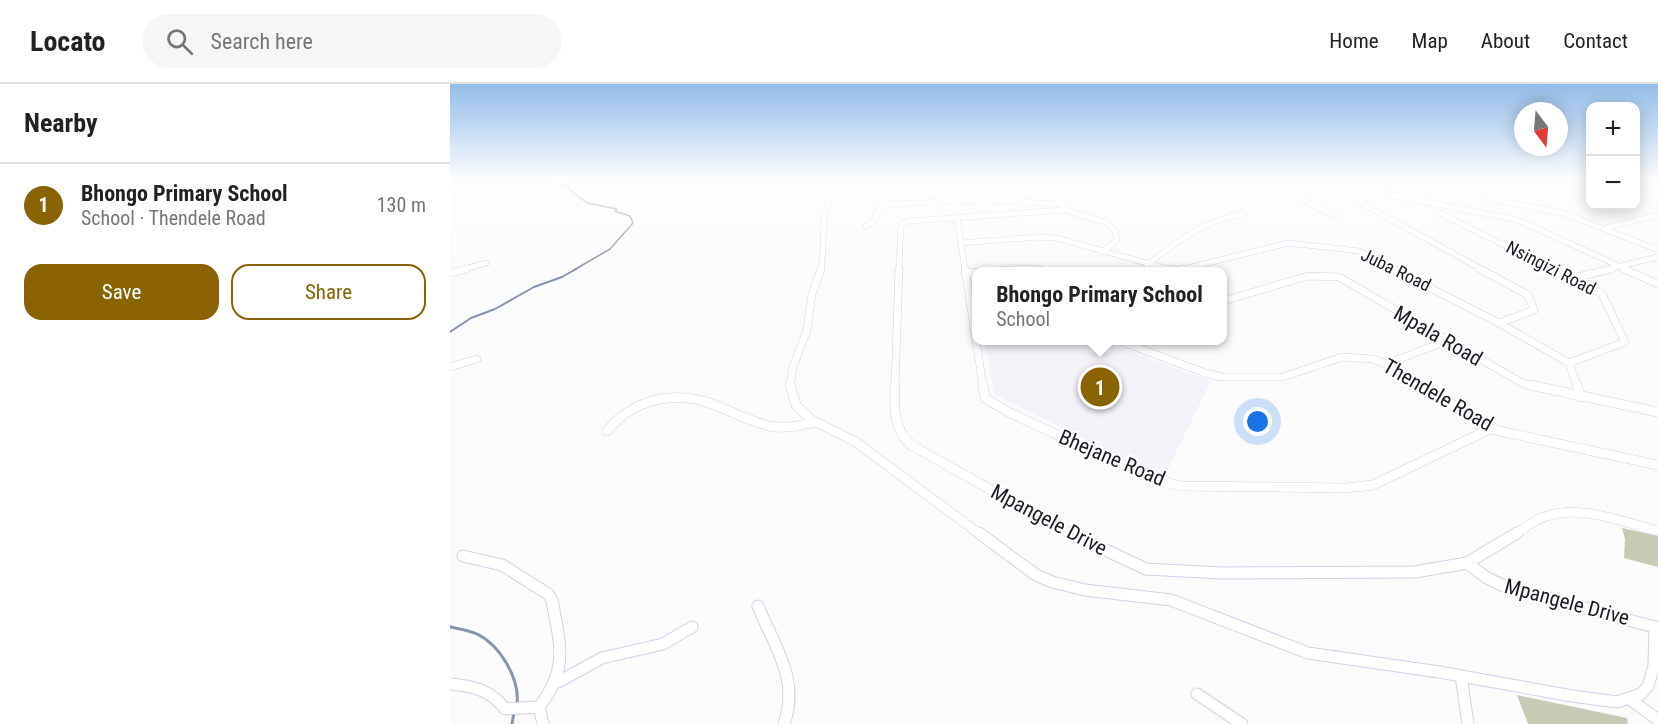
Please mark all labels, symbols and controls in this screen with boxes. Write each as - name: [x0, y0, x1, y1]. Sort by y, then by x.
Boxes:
- search box: [142, 14, 562, 68]
- text: Locato: [30, 25, 106, 58]
- icon: search: [163, 25, 196, 58]
- text: Search here: [211, 29, 313, 54]
- text: Home: [1329, 29, 1379, 53]
- text: Map: [1412, 29, 1448, 53]
- text: About: [1481, 29, 1530, 53]
- text: Contact: [1563, 29, 1628, 53]
- north arrow: [1514, 102, 1568, 156]
- map controls: [1586, 102, 1640, 210]
- button: +: [1586, 102, 1640, 156]
- text: Nearby: [24, 108, 98, 138]
- button: −: [1586, 156, 1640, 210]
- text: Bhongo Primary School: [81, 181, 288, 206]
- text: 1: [38, 193, 49, 217]
- text: 130 m: [377, 193, 426, 217]
- text: School · Thendele Road: [81, 206, 266, 230]
- street label: Nsingizi Road: [1503, 236, 1599, 299]
- street label: Juba Road: [1358, 244, 1435, 295]
- button: Save: [24, 264, 219, 320]
- button: Share: [231, 264, 426, 320]
- popup: [972, 267, 1227, 345]
- text: Bhongo Primary School: [996, 282, 1203, 307]
- street label: Mpala Road: [1390, 301, 1486, 371]
- text: School: [996, 307, 1050, 331]
- street label: Thendele Road: [1379, 354, 1497, 436]
- pin: 1: [1080, 364, 1120, 410]
- your location: [1243, 407, 1272, 436]
- street label: Bhejane Road: [1055, 425, 1169, 491]
- street label: Mpangele Drive: [987, 479, 1111, 561]
- street label: Mpangele Drive: [1502, 574, 1632, 630]

